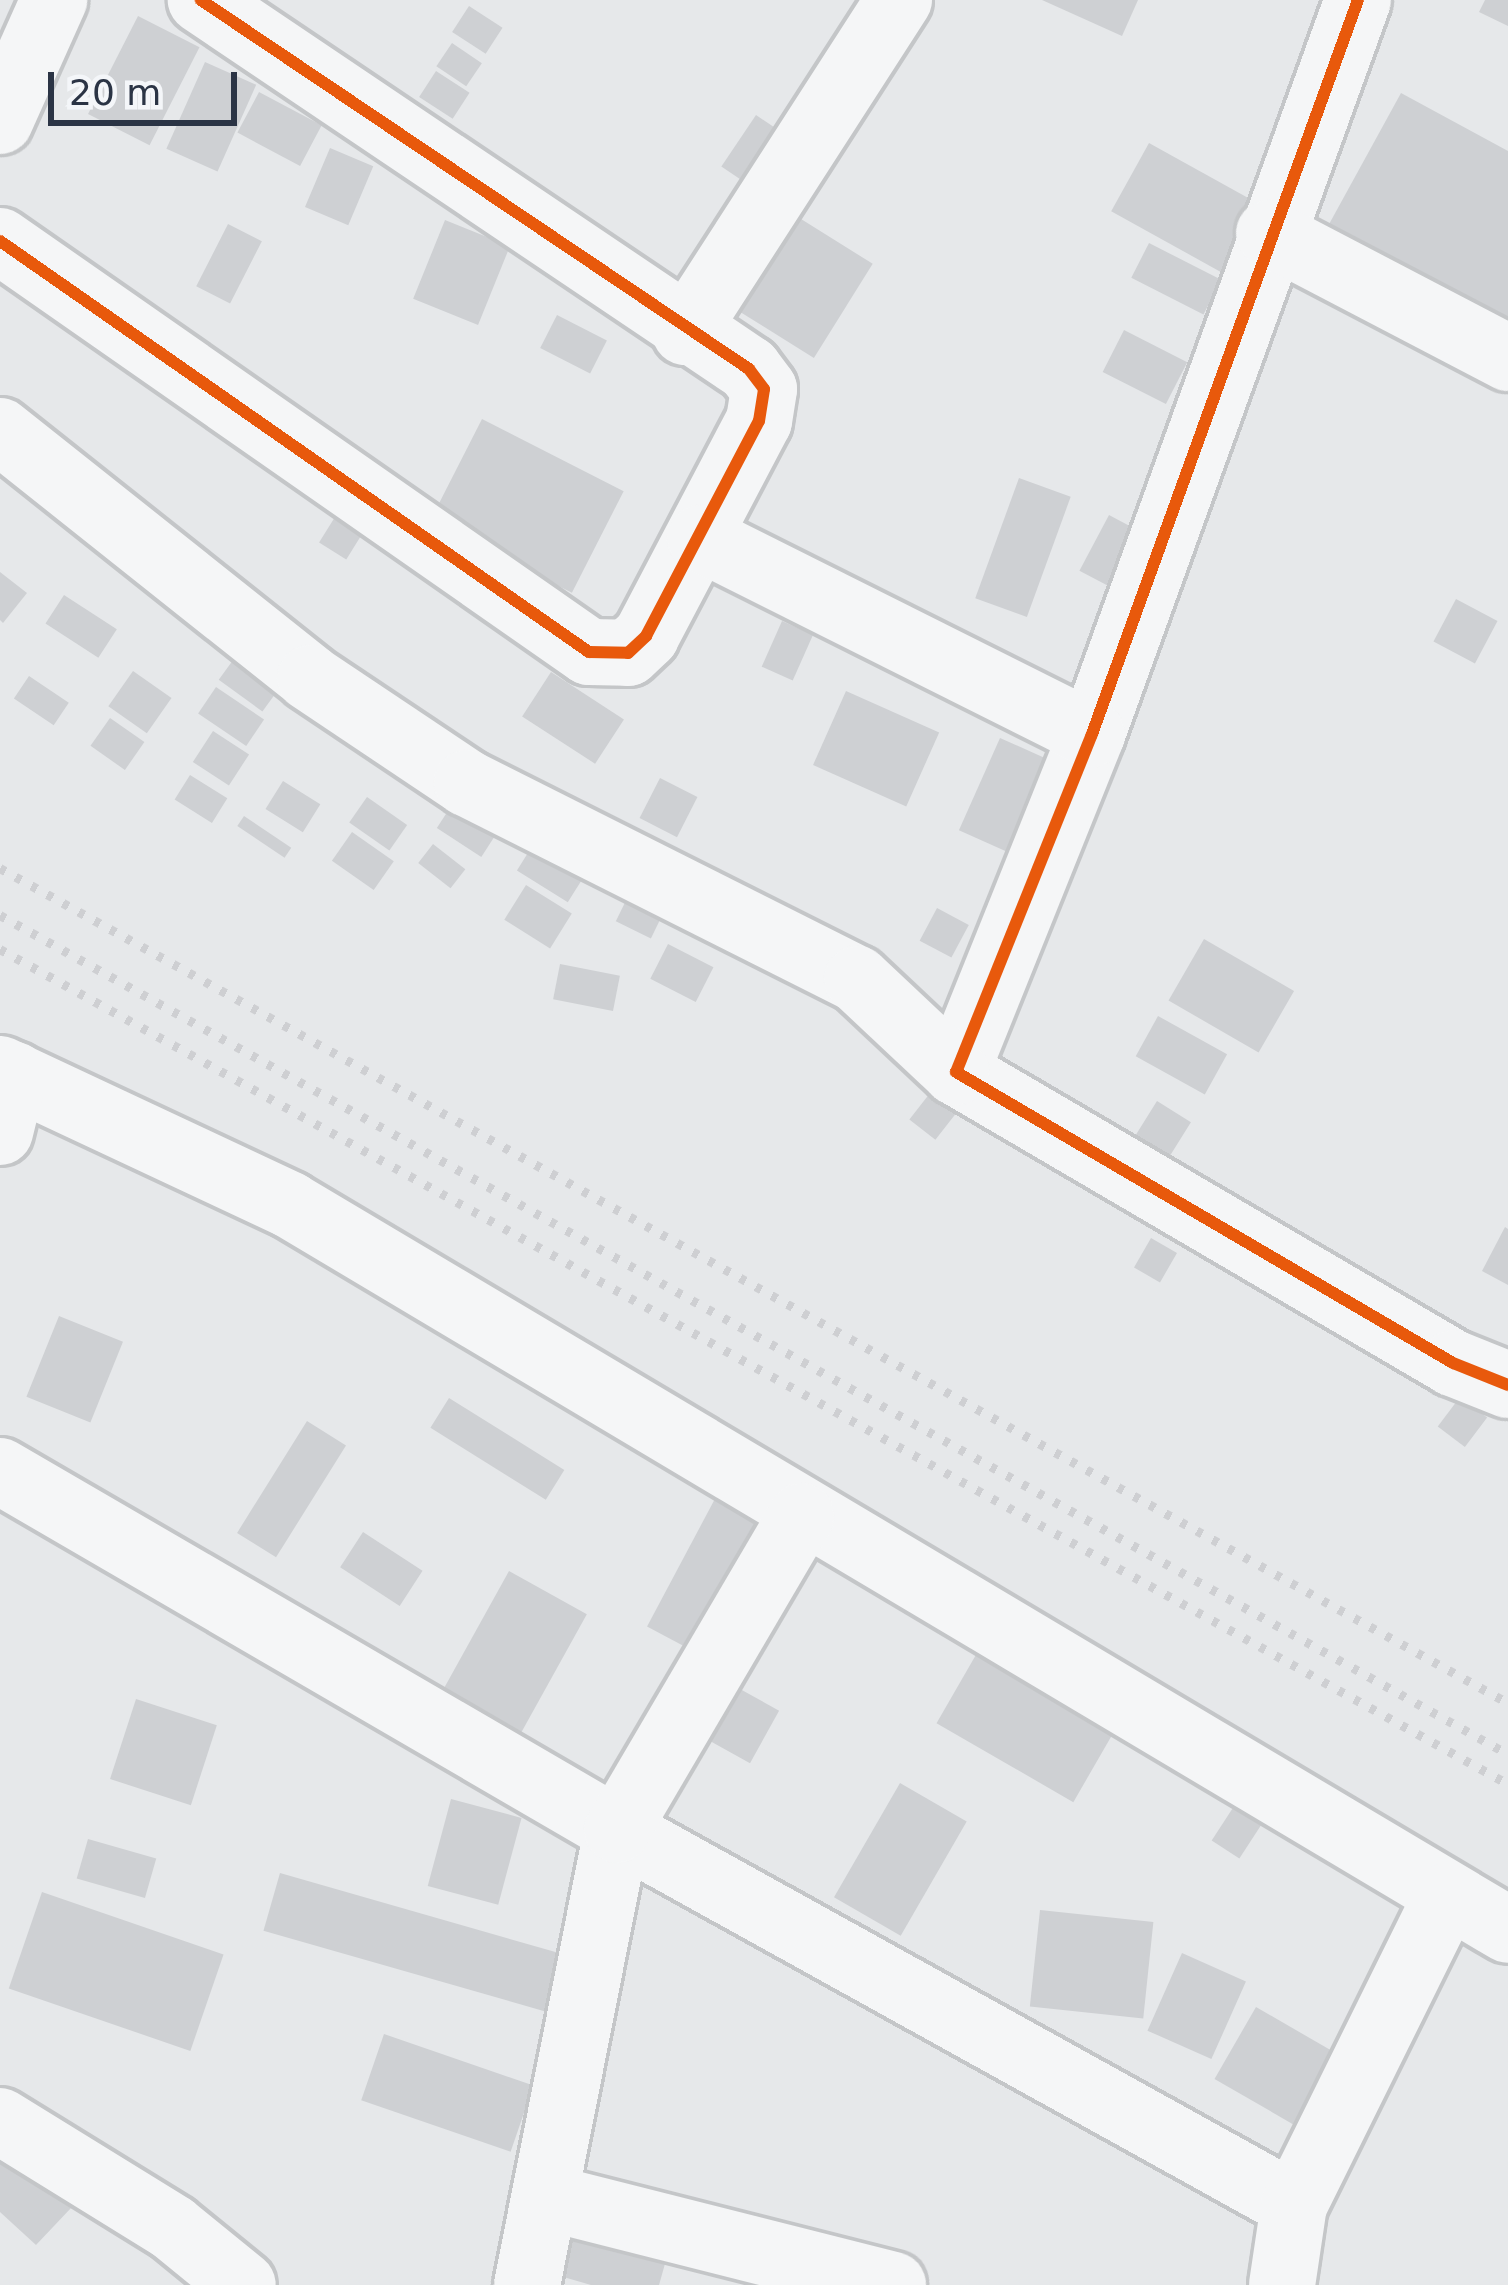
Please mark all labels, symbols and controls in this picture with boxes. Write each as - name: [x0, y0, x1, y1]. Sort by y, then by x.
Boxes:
- scale bar: [54, 48, 243, 122]
- text: 20 m: [69, 72, 161, 113]

